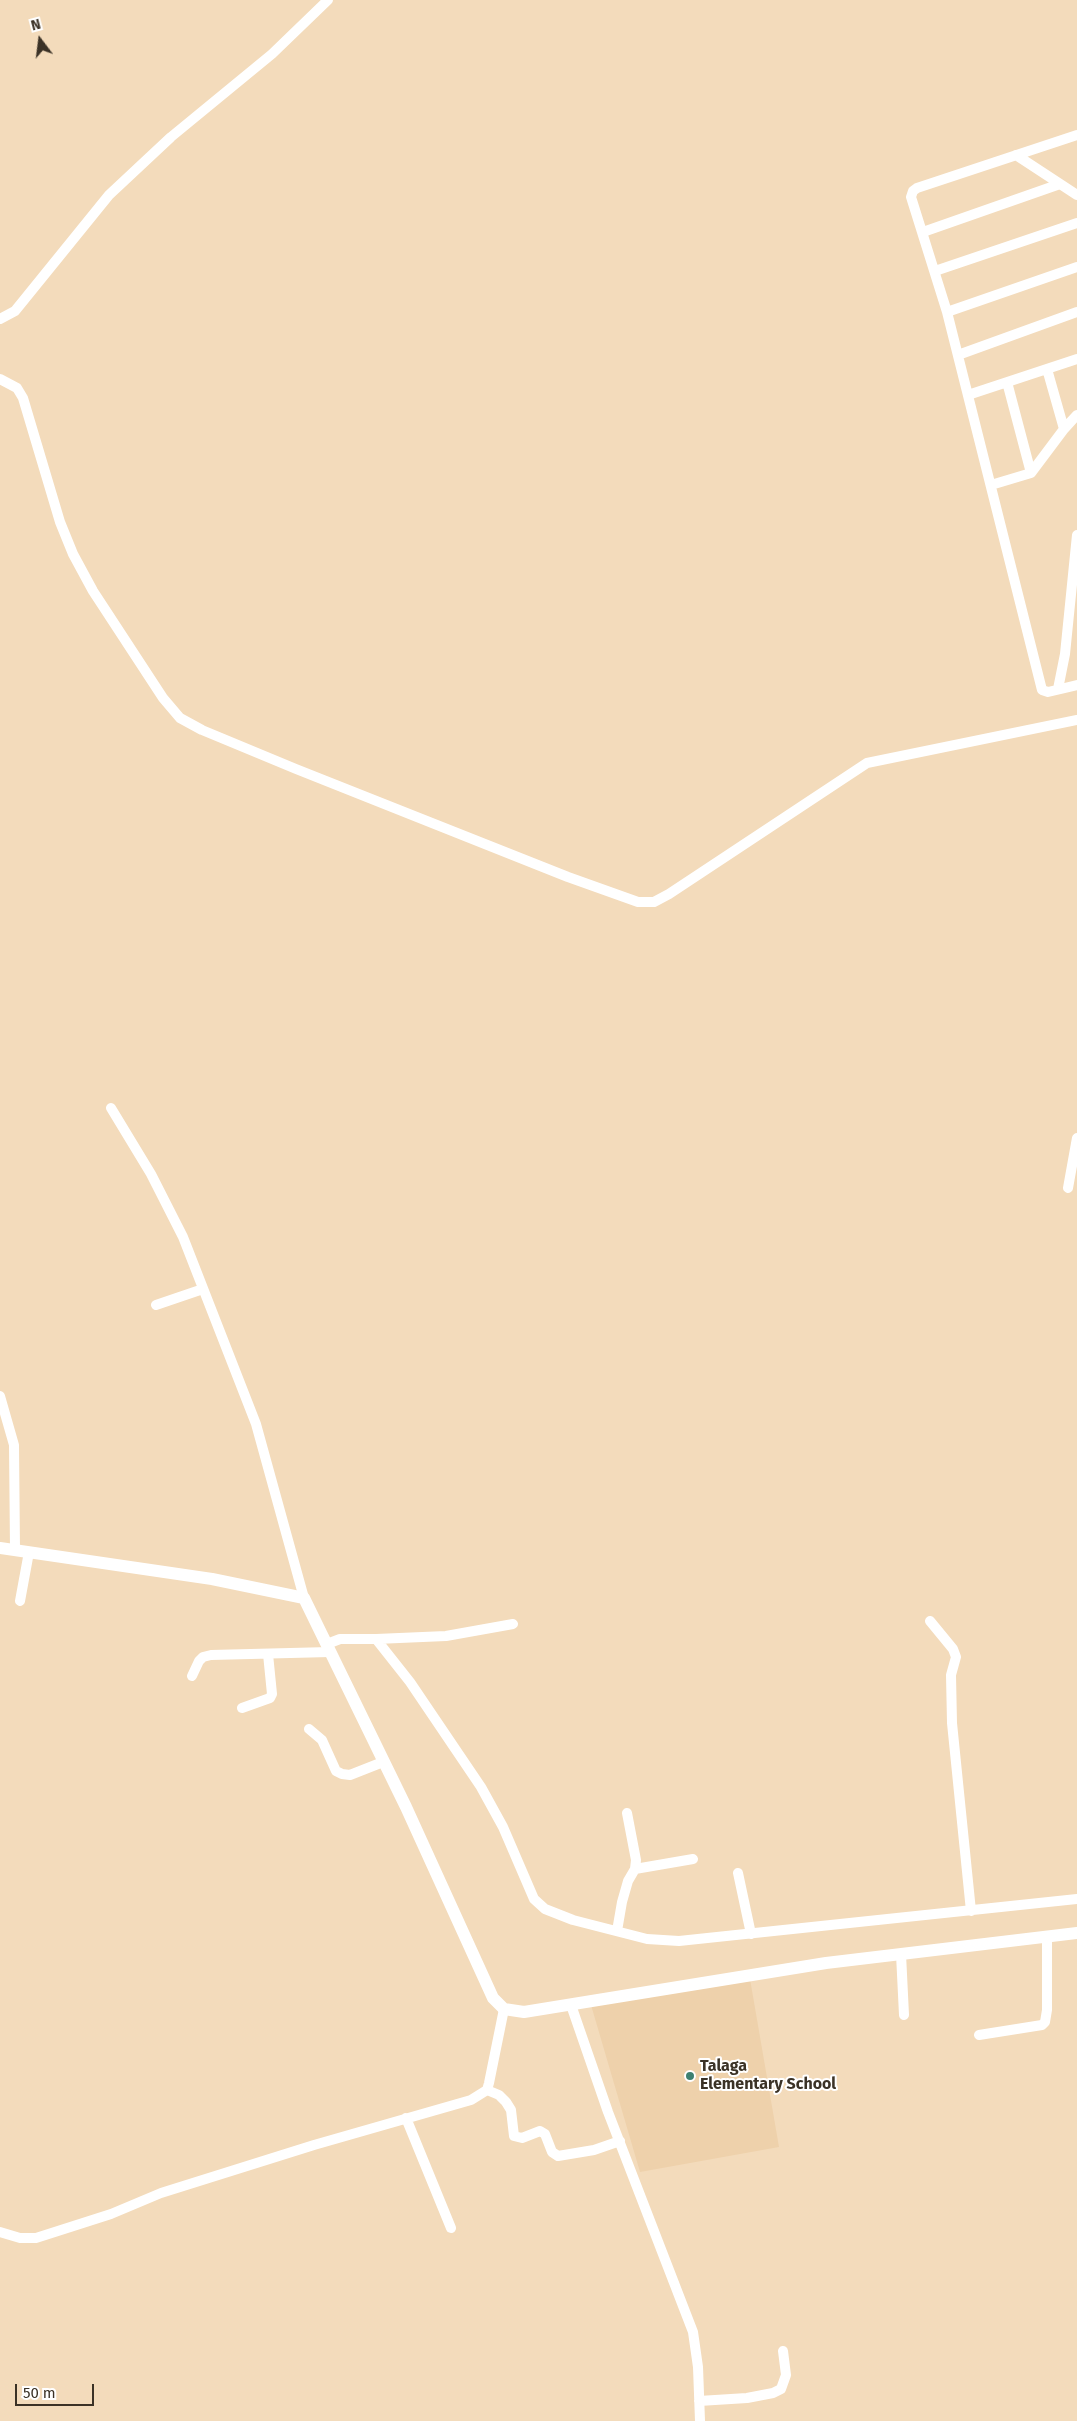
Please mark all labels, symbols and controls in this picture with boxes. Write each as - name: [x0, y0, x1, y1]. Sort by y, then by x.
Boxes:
- north arrow: [15, 15, 65, 65]
- text: N: [29, 16, 43, 34]
- place label: Talaga Elementary School: [700, 2057, 836, 2095]
- marker: Talaga Elementary School: [684, 2070, 696, 2082]
- scale bar: [18, 2374, 96, 2406]
- text: 50 m: [23, 2384, 56, 2402]

